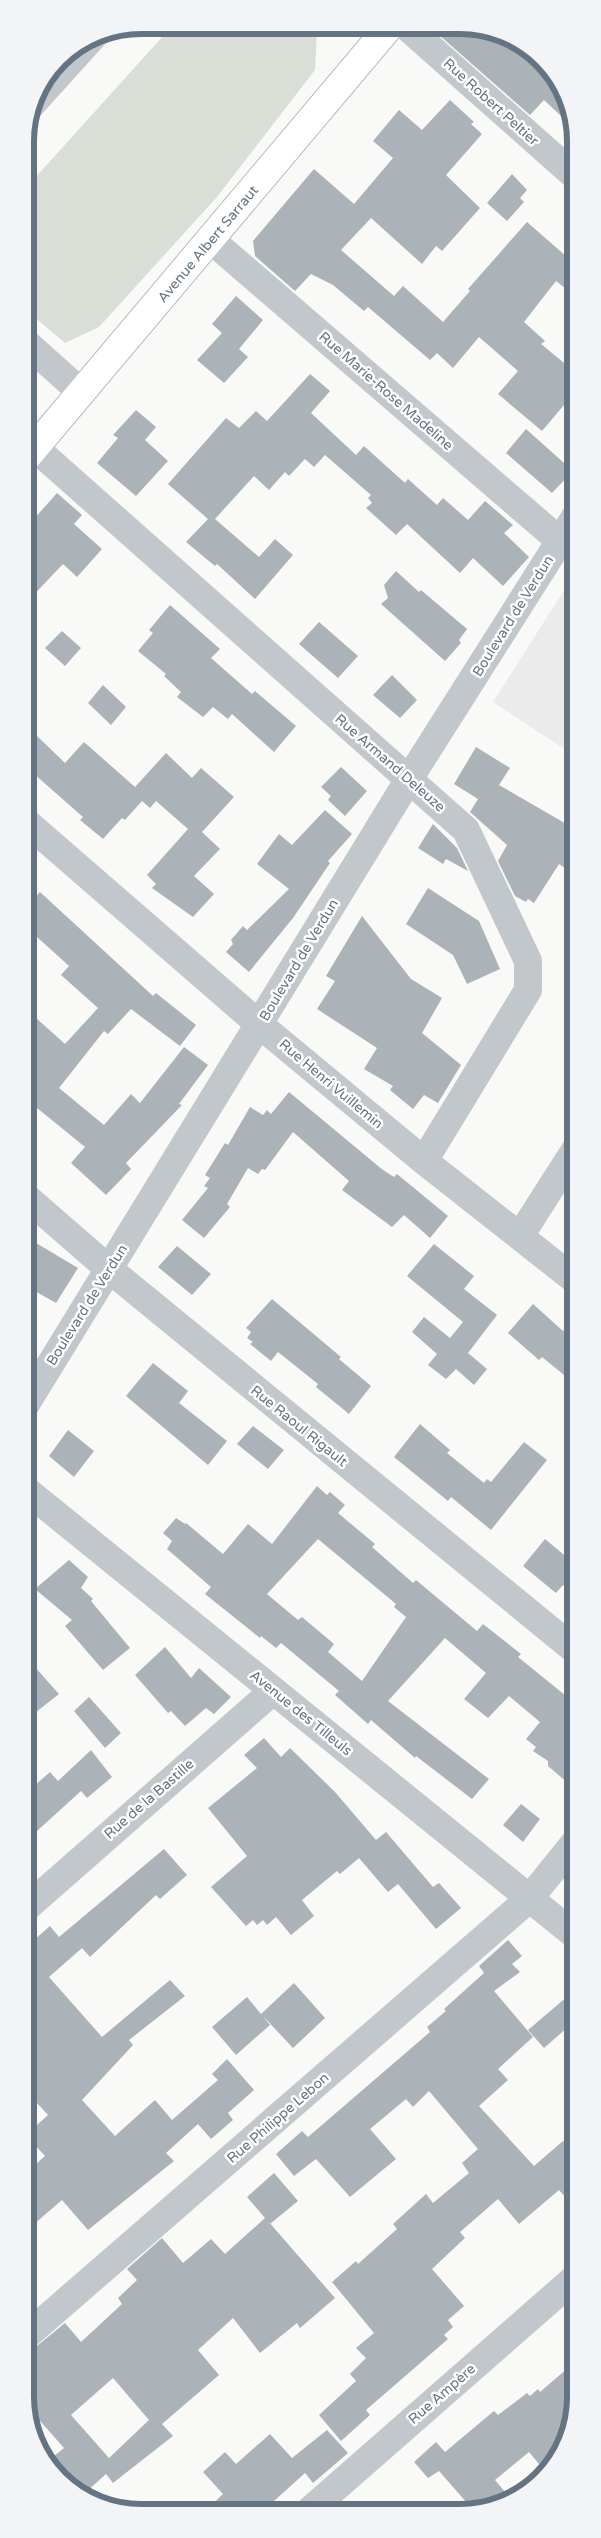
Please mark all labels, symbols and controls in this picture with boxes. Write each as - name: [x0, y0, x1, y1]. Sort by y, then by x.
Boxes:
- street label: Rue Robert Peltier: [440, 55, 543, 150]
- street label: Avenue Albert Sarraut: [154, 182, 262, 306]
- street label: Rue Marie-Rose Madeline: [315, 328, 457, 454]
- street label: Boulevard de Verdun: [469, 552, 557, 680]
- street label: Rue Armand Deleuze: [331, 710, 449, 816]
- street label: Boulevard de Verdun: [256, 896, 342, 1024]
- street label: Rue Henri Vuillemin: [276, 1036, 386, 1132]
- street label: Boulevard de Verdun: [43, 1241, 131, 1369]
- street label: Rue Raoul Rigault: [247, 1382, 351, 1471]
- street label: Avenue des Tilleuls: [247, 1667, 356, 1760]
- street label: Rue de la Bastille: [101, 1755, 197, 1843]
- street label: Rue Philippe Lebon: [224, 2069, 332, 2167]
- street label: Rue Ampère: [405, 2360, 479, 2428]

